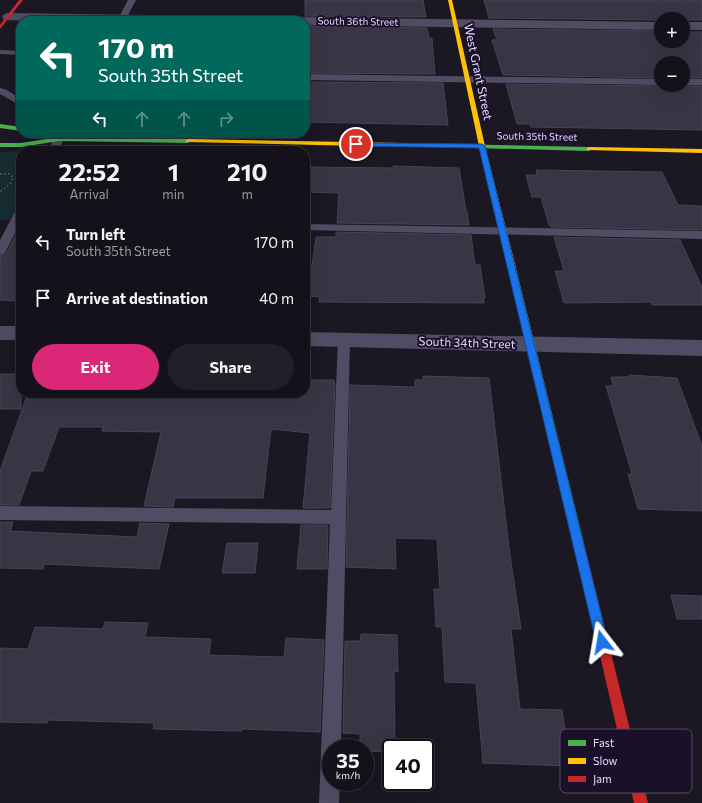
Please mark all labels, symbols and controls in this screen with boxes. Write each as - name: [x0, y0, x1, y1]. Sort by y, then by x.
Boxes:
- map controls: [654, 12, 690, 92]
- button: +: [654, 12, 690, 48]
- street label: South 36th Street: [317, 14, 399, 28]
- street label: West Grant Street: [462, 22, 496, 121]
- text: 170 m: [98, 30, 174, 64]
- icon: left: [32, 32, 84, 84]
- button: −: [654, 56, 690, 92]
- text: South 35th Street: [98, 64, 243, 86]
- icon: left: [89, 108, 111, 130]
- icon: ahead: [131, 108, 153, 130]
- icon: ahead: [173, 108, 195, 130]
- icon: right: [215, 108, 237, 130]
- pin: [339, 127, 373, 161]
- street label: South 35th Street: [497, 129, 577, 143]
- icon: arrive: [345, 133, 367, 155]
- text: 22:52: [59, 157, 120, 186]
- text: 1: [168, 157, 179, 186]
- text: 210: [227, 157, 267, 186]
- text: Arrival: [70, 186, 109, 202]
- text: min: [162, 186, 184, 202]
- text: m: [242, 186, 253, 202]
- text: Turn left: [66, 225, 125, 243]
- icon: left: [32, 231, 54, 253]
- text: 170 m: [254, 233, 294, 251]
- text: South 35th Street: [66, 243, 171, 259]
- icon: arrive: [32, 287, 54, 309]
- text: Arrive at destination: [66, 289, 208, 307]
- text: 40 m: [259, 289, 294, 307]
- street label: South 34th Street: [418, 333, 516, 351]
- button: Exit: [32, 344, 159, 390]
- button: Share: [167, 344, 294, 390]
- position arrow: [581, 621, 623, 663]
- legend: [560, 729, 692, 793]
- text: Fast: [593, 736, 615, 749]
- speed limit sign: 40: [382, 739, 434, 791]
- text: 35: [336, 748, 360, 772]
- text: Slow: [593, 754, 618, 767]
- text: km/h: [336, 769, 360, 781]
- text: Jam: [593, 772, 612, 786]

